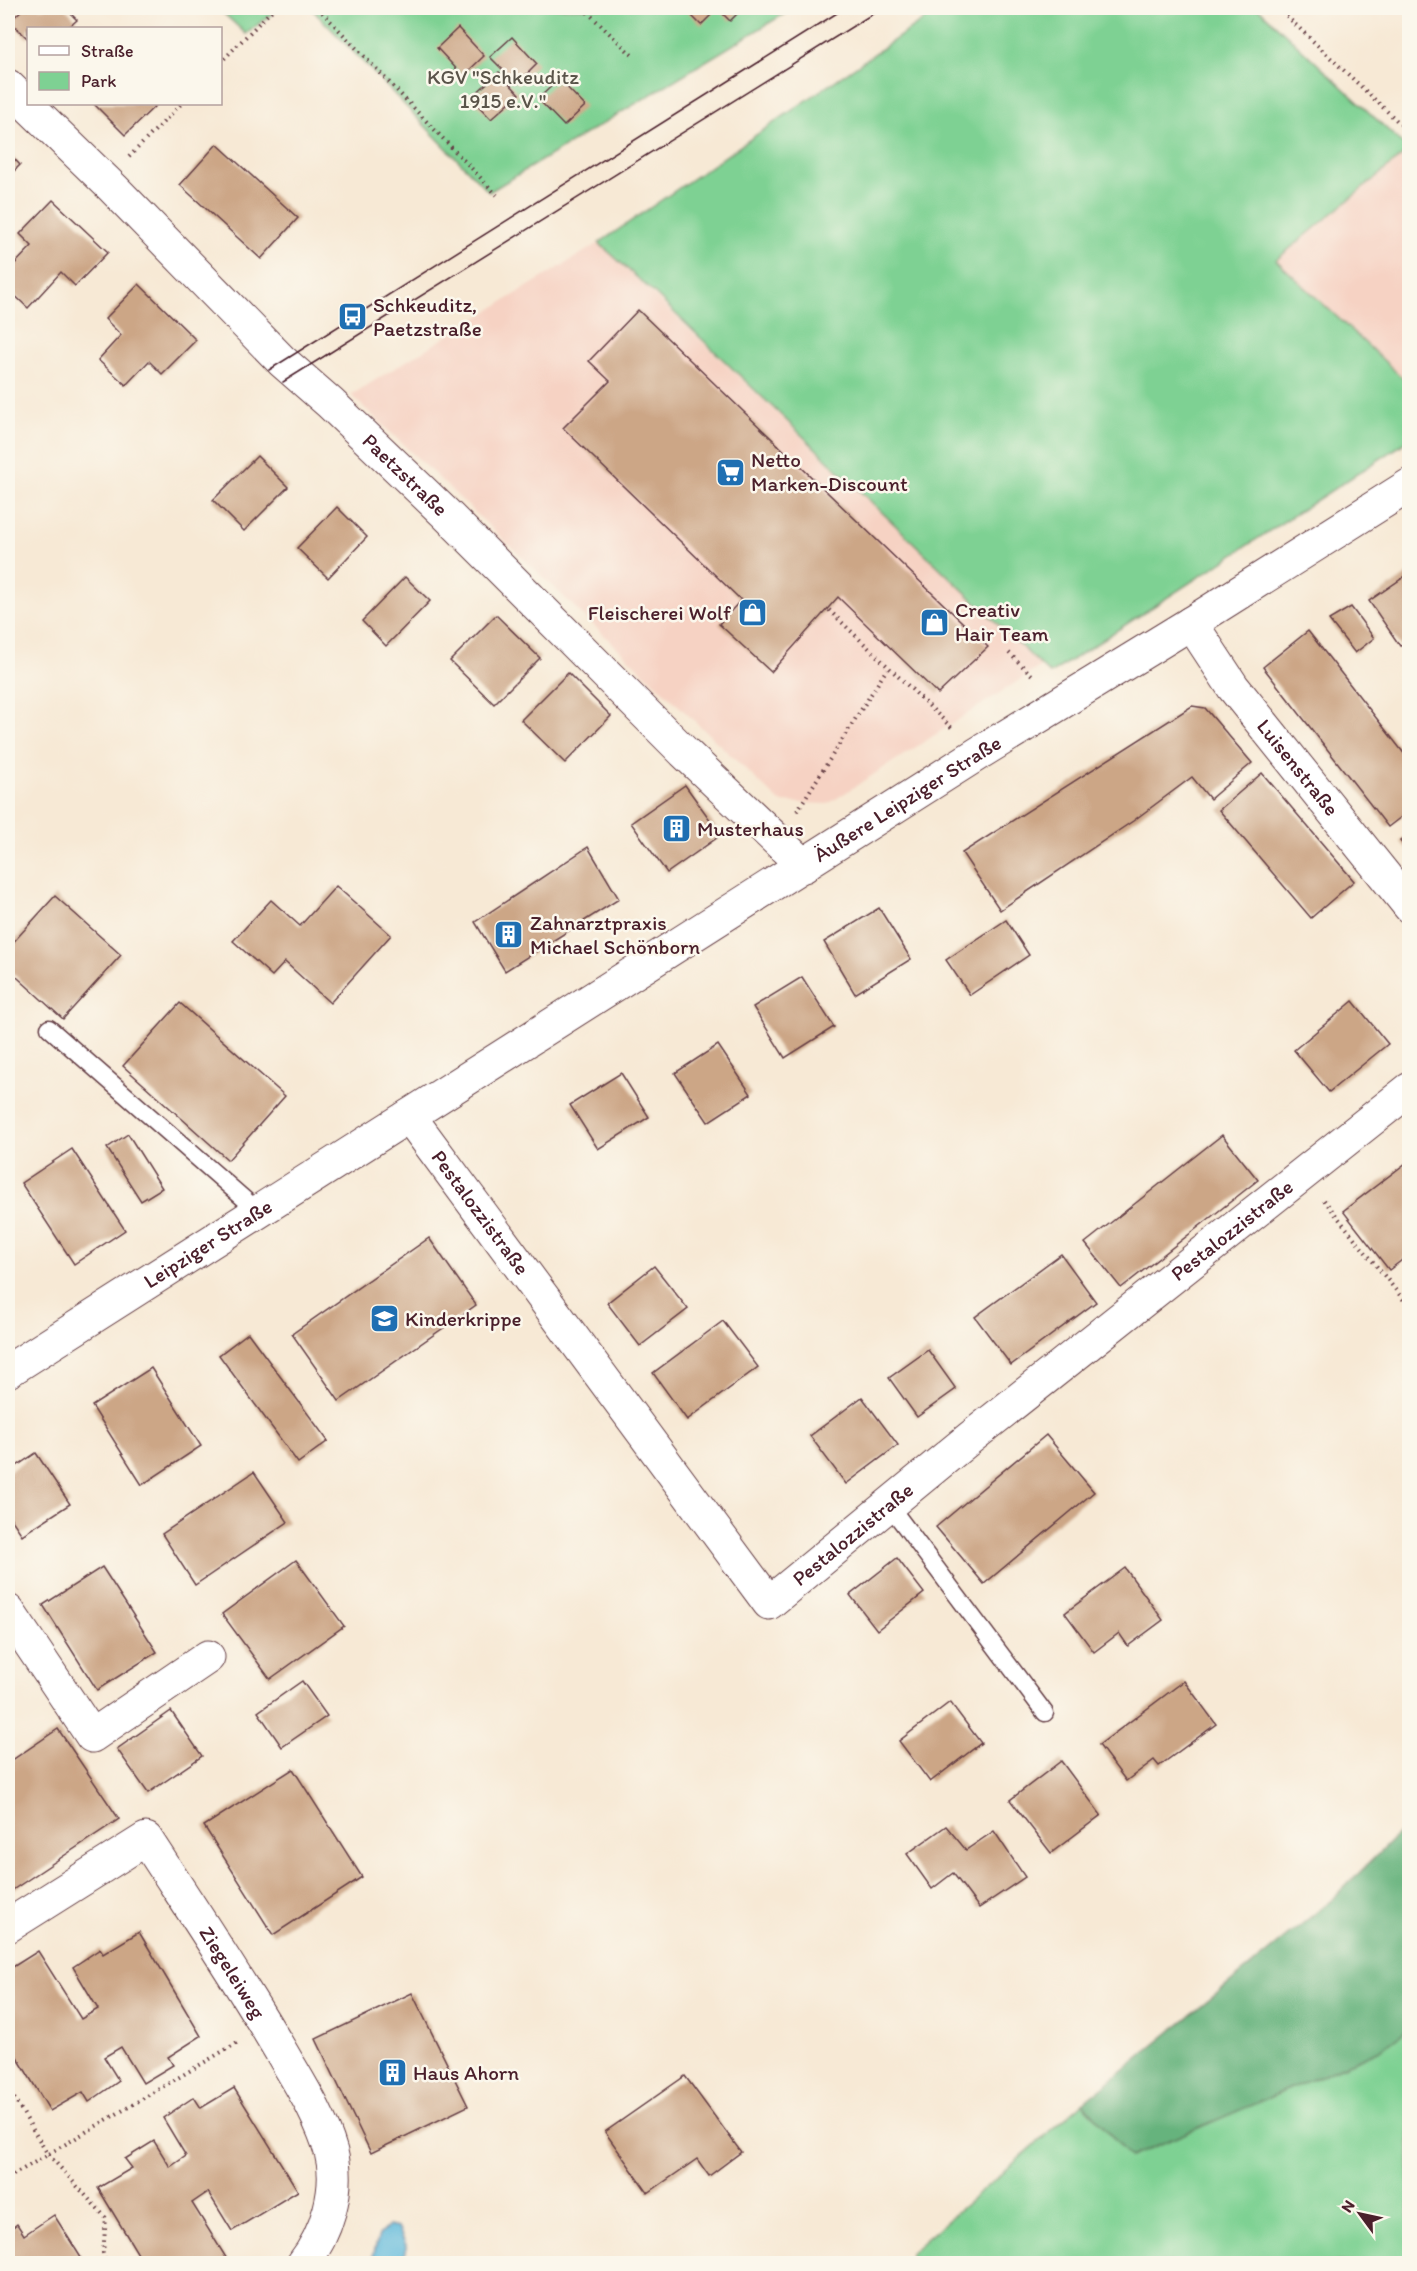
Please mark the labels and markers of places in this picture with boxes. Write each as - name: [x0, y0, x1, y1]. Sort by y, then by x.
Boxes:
- place label: Schkeuditz, Paetzstraße: [373, 292, 482, 341]
- bus stop icon: Schkeuditz, Paetzstraße: [336, 301, 368, 333]
- place label: Netto Marken-Discount: [751, 447, 908, 496]
- supermarket icon: Netto Marken-Discount: [714, 456, 746, 488]
- shop icon: Fleischerei Wolf: [736, 597, 768, 629]
- place label: Creativ Hair Team: [955, 597, 1049, 646]
- place label: Fleischerei Wolf: [588, 600, 731, 625]
- shop icon: Creativ Hair Team: [918, 606, 950, 638]
- building icon: Musterhaus: [660, 813, 692, 845]
- place label: Musterhaus: [697, 816, 804, 841]
- place label: Zahnarztpraxis Michael Schönborn: [530, 910, 700, 959]
- building icon: Zahnarztpraxis Michael Schönborn: [493, 919, 525, 951]
- school or university icon: Kinderkrippe: [368, 1303, 400, 1335]
- place label: Kinderkrippe: [405, 1306, 522, 1331]
- building icon: Haus Ahorn: [376, 2057, 408, 2089]
- place label: Haus Ahorn: [413, 2060, 519, 2085]

